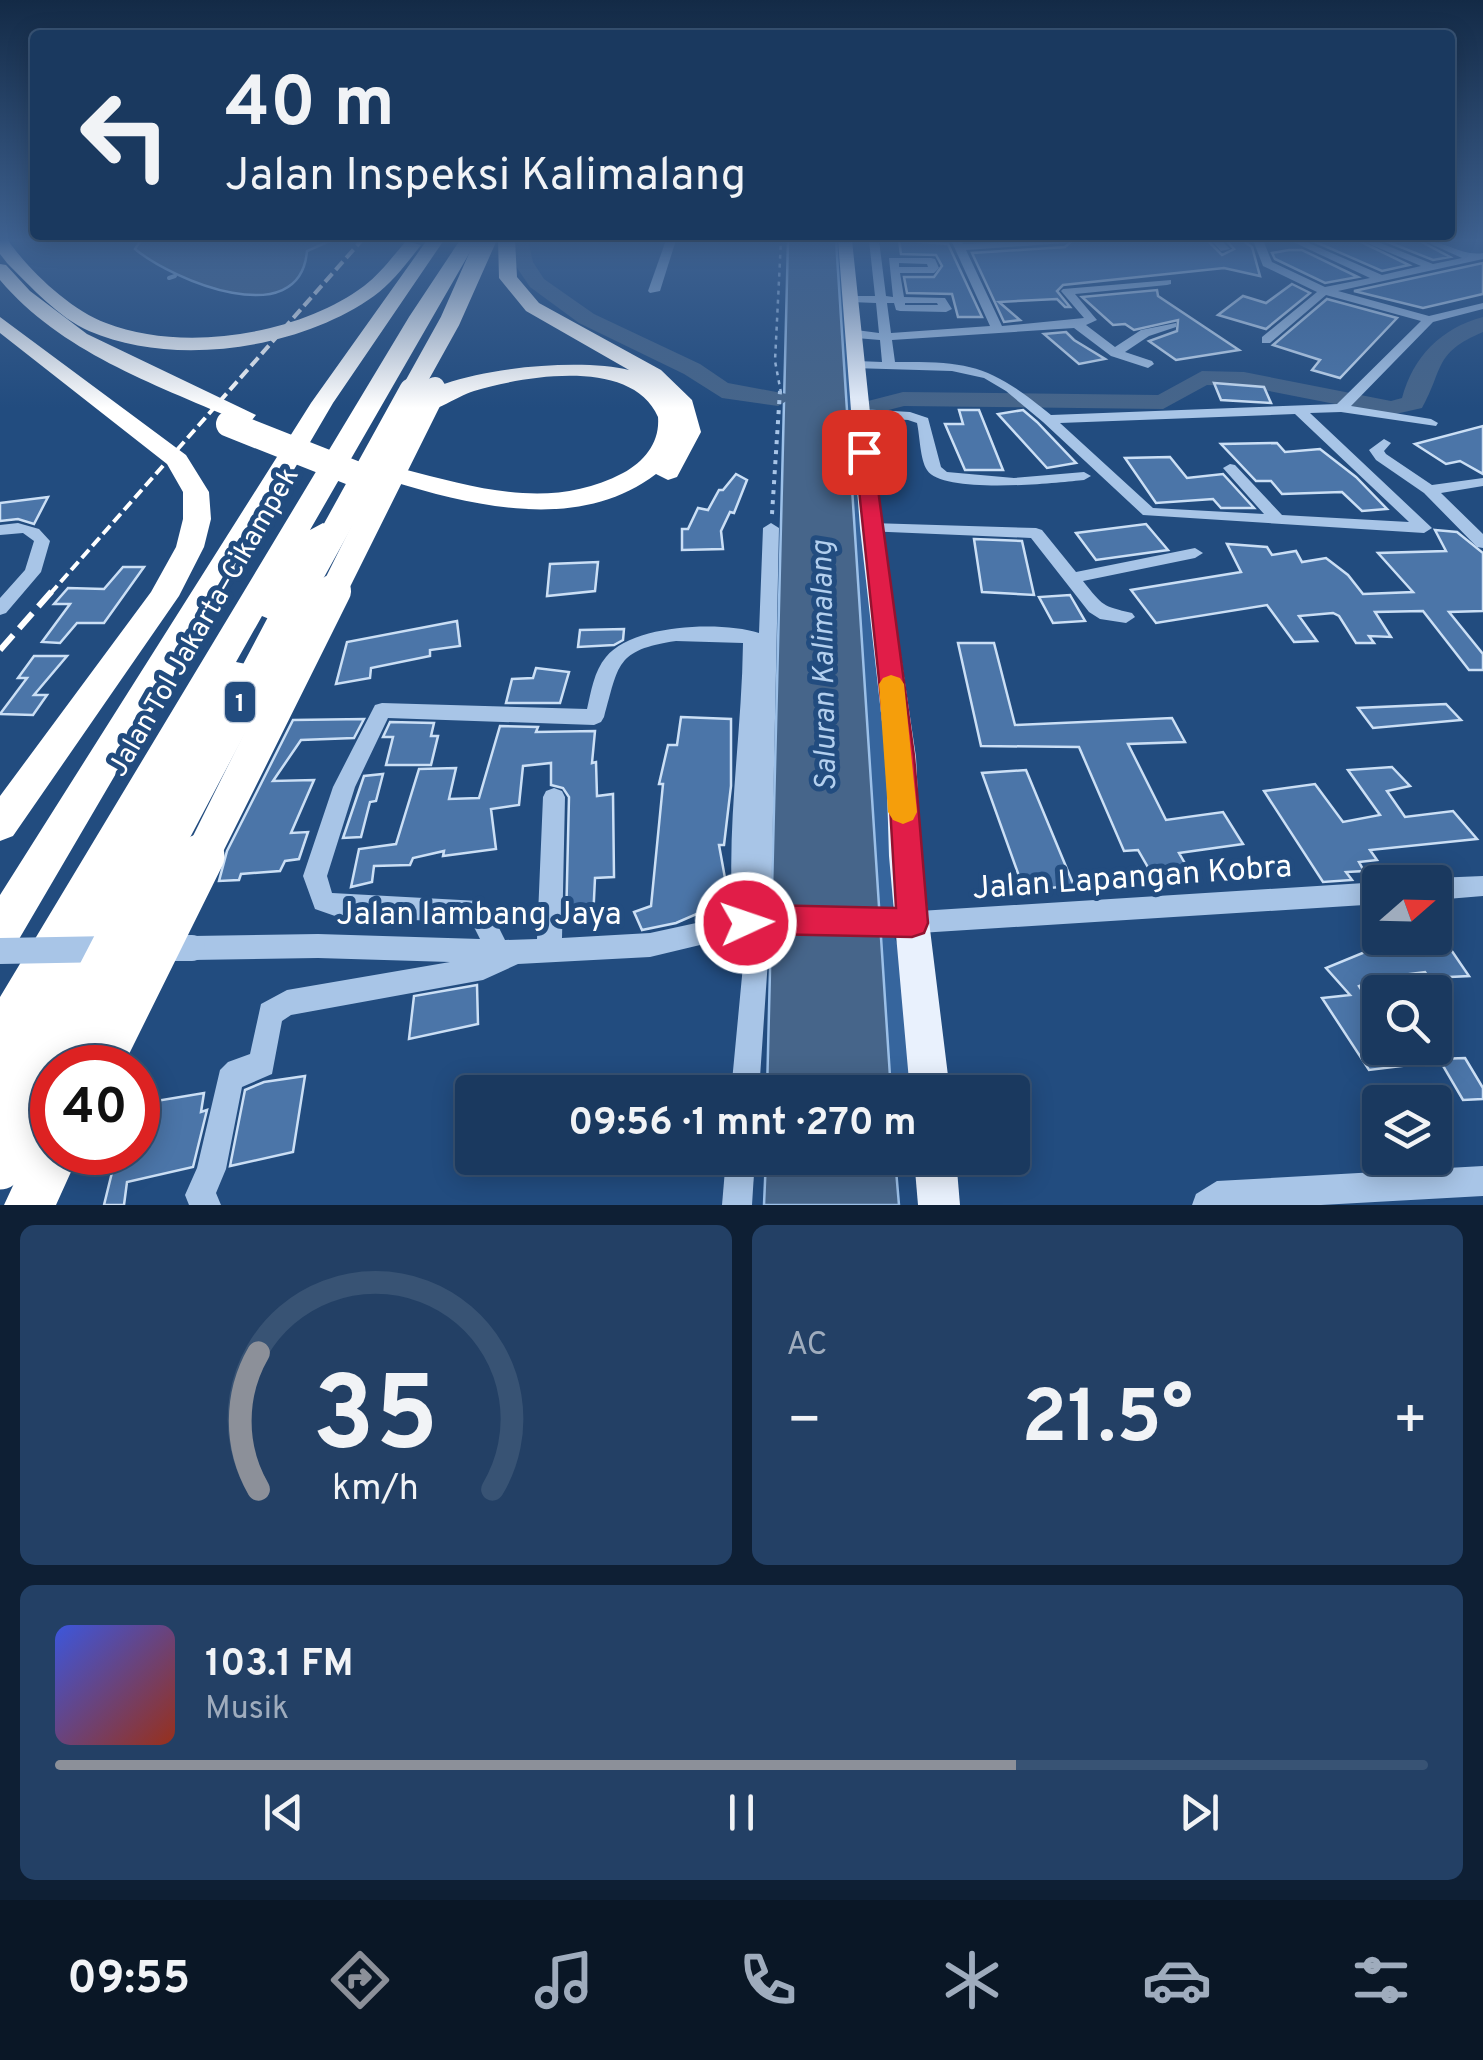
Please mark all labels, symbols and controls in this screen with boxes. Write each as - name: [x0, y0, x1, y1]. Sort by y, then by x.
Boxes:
- text: 40 m: [225, 62, 395, 151]
- icon: left: [60, 70, 190, 200]
- text: Jalan Inspeksi Kalimalang: [225, 149, 746, 206]
- pin: [822, 410, 907, 495]
- icon: arrive: [837, 425, 892, 480]
- street label: Jalan Tol Jakarta–Cikampek: [101, 461, 308, 784]
- water label: Saluran Kalimalang: [805, 539, 846, 792]
- road number: 1: [225, 682, 255, 722]
- street label: Jalan Lapangan Kobra: [971, 848, 1293, 910]
- north arrow: [1362, 865, 1452, 955]
- map controls: [1362, 865, 1452, 1175]
- position arrow: [694, 871, 798, 975]
- street label: Jalan lambang Jaya: [336, 896, 622, 936]
- button: search: [1362, 975, 1452, 1065]
- speed limit sign: 40: [30, 1045, 160, 1175]
- button: layers: [1362, 1085, 1452, 1175]
- text: 09:56 · 1 mnt · 270 m: [568, 1100, 917, 1149]
- text: AC: [787, 1326, 828, 1366]
- text: 35: [313, 1355, 439, 1487]
- text: 21.5°: [1022, 1374, 1193, 1469]
- text: −: [787, 1388, 822, 1458]
- text: +: [1393, 1388, 1428, 1458]
- text: km/h: [332, 1467, 419, 1513]
- text: 103.1 FM: [205, 1641, 354, 1690]
- text: Musik: [205, 1690, 289, 1730]
- icon: previous: [256, 1785, 311, 1840]
- icon: pause: [714, 1785, 769, 1840]
- icon: next: [1172, 1785, 1227, 1840]
- icon: directions: [325, 1945, 395, 2015]
- icon: music: [529, 1945, 599, 2015]
- icon: phone: [733, 1945, 803, 2015]
- icon: climate: [937, 1945, 1007, 2015]
- icon: car: [1142, 1945, 1212, 2015]
- icon: filters: [1346, 1945, 1416, 2015]
- text: 09:55: [67, 1952, 190, 2009]

